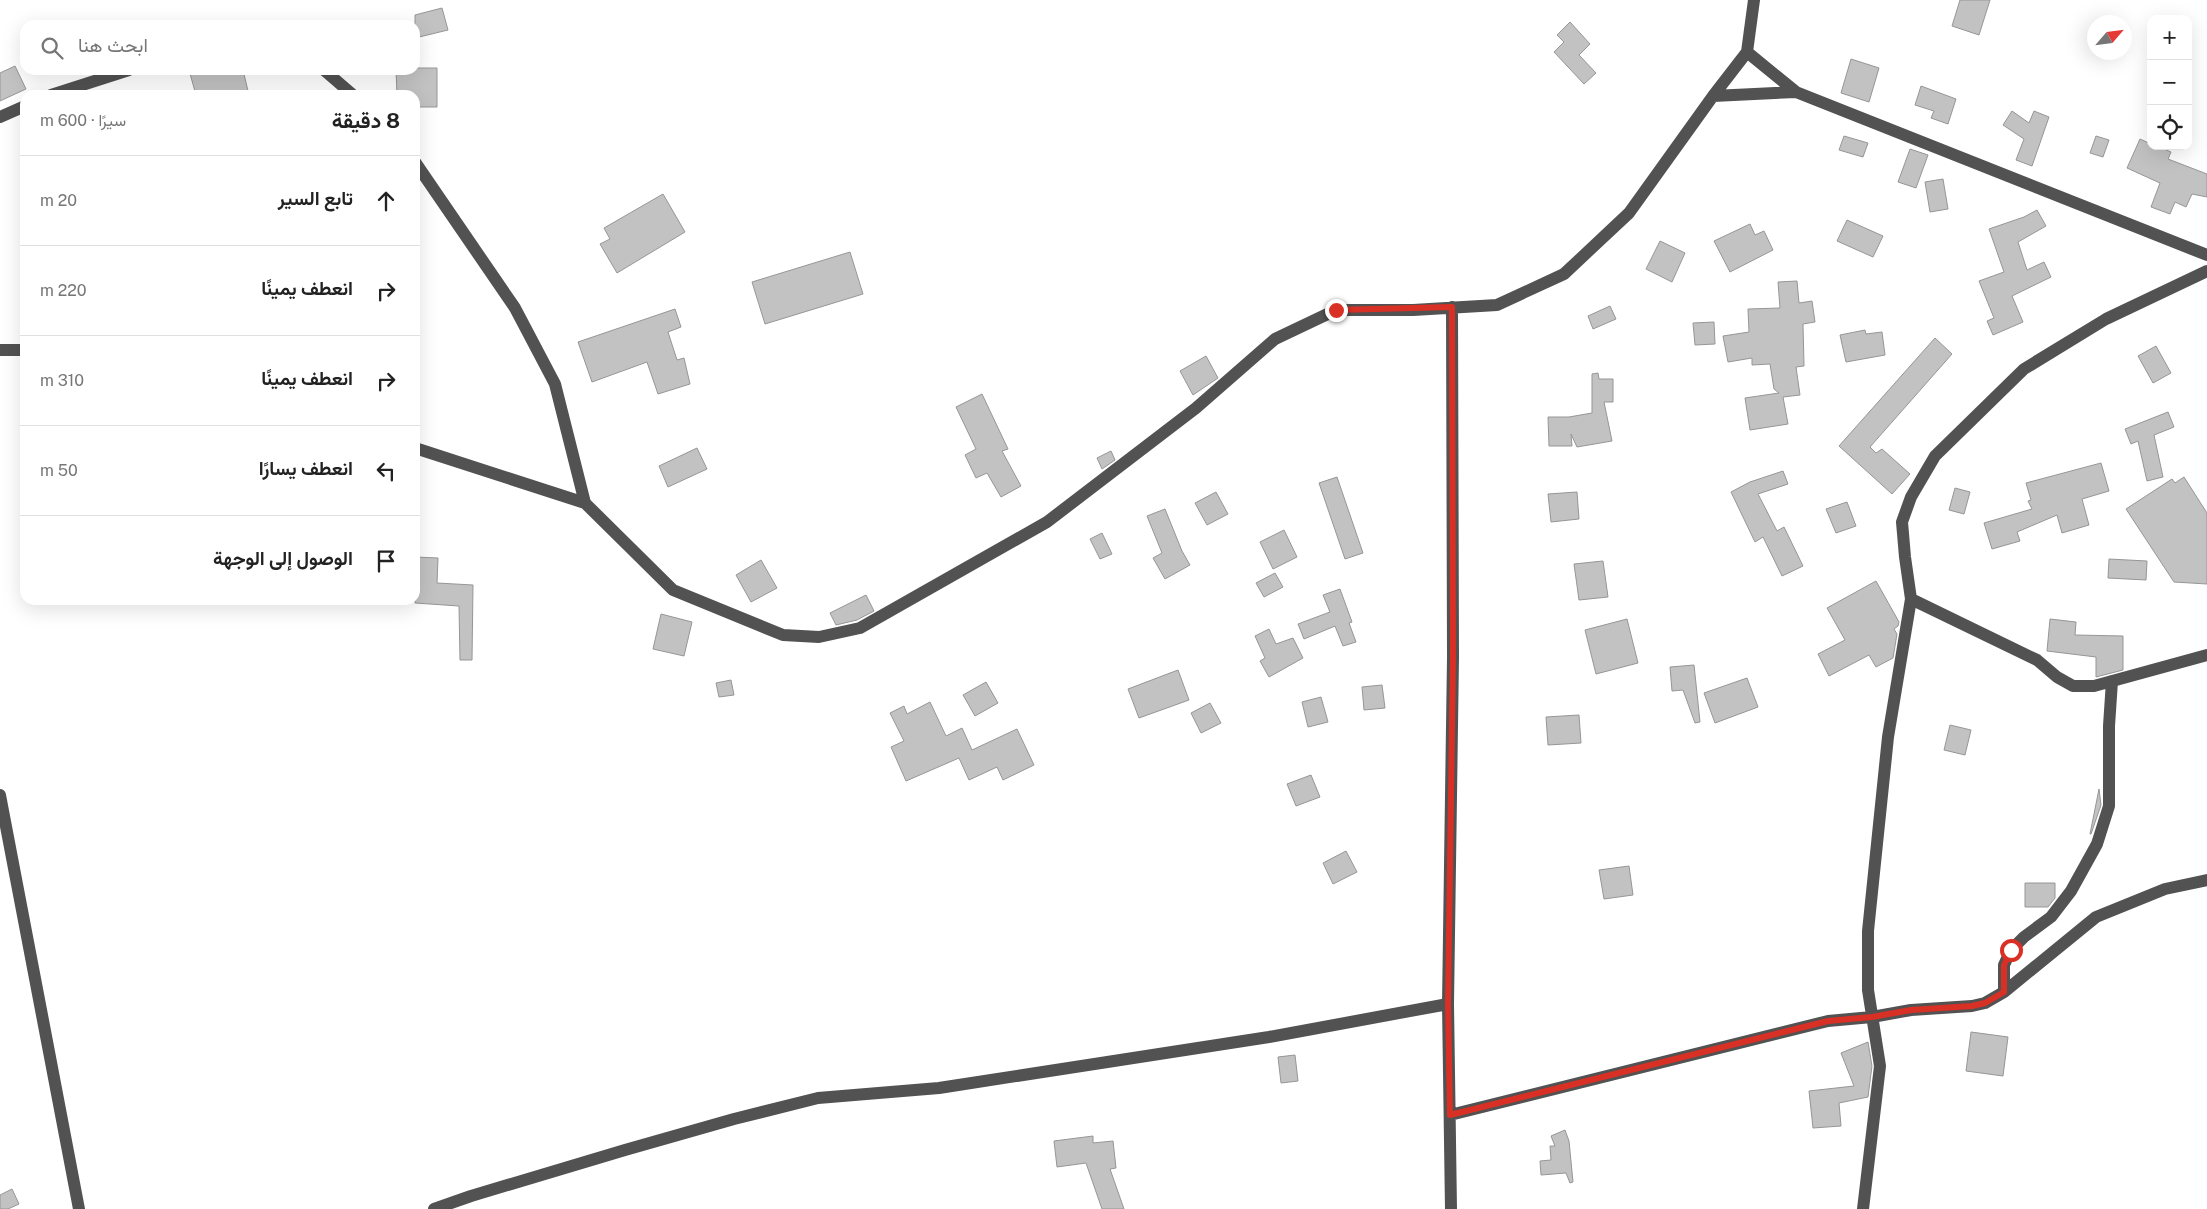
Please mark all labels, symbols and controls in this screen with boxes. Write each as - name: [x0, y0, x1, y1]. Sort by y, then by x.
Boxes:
- north arrow: [2087, 15, 2132, 60]
- map controls: [2147, 15, 2192, 150]
- button: +: [2147, 15, 2192, 60]
- search box: [20, 20, 420, 75]
- icon: search: [38, 34, 66, 62]
- text: ابحث هنا: [78, 34, 148, 56]
- button: −: [2147, 60, 2192, 105]
- button: locate: [2147, 105, 2192, 150]
- text: 8 دقيقة: [332, 108, 400, 133]
- text: سيرًا · 600 m: [40, 111, 126, 130]
- text: تابع السير: [278, 187, 353, 209]
- icon: ahead: [372, 187, 400, 215]
- text: 20 m: [40, 191, 77, 210]
- text: انعطف يمينًا: [261, 277, 353, 299]
- icon: right: [372, 277, 400, 305]
- text: 220 m: [40, 281, 87, 300]
- route end: [1325, 299, 1348, 322]
- text: انعطف يمينًا: [261, 367, 353, 389]
- icon: right: [372, 367, 400, 395]
- text: 310 m: [40, 371, 84, 390]
- text: انعطف يسارًا: [259, 457, 353, 479]
- icon: left: [372, 457, 400, 485]
- text: 50 m: [40, 461, 78, 480]
- text: الوصول إلى الوجهة: [213, 547, 353, 569]
- icon: arrive: [372, 547, 400, 575]
- route start: [2000, 939, 2023, 962]

